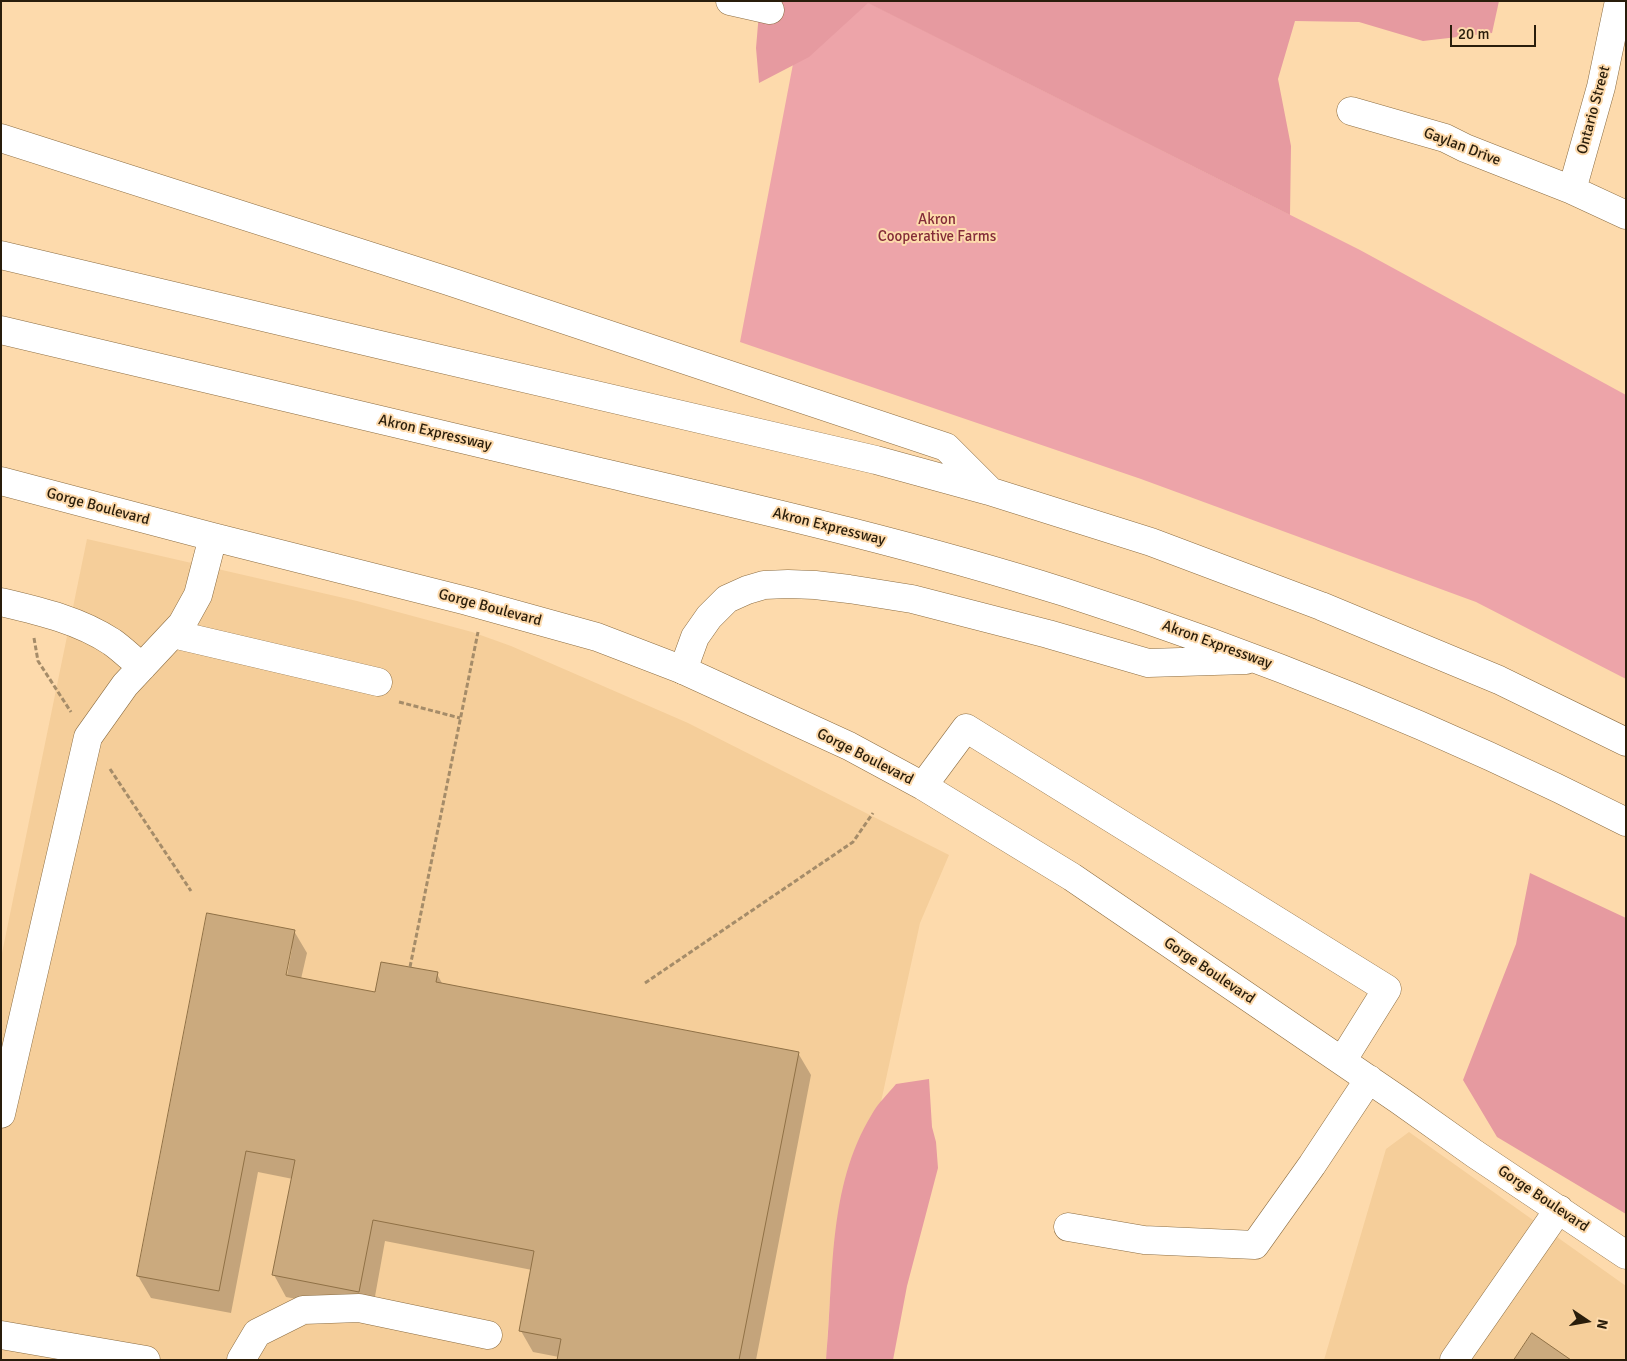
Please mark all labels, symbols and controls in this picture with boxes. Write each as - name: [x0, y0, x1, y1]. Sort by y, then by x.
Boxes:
- scale bar: [1452, 15, 1538, 47]
- text: 20 m: [1458, 25, 1489, 43]
- street label: Ontario Street: [1574, 64, 1614, 156]
- street label: Gaylan Drive: [1421, 124, 1503, 170]
- park label: Akron Cooperative Farms: [878, 211, 996, 246]
- street label: Akron Expressway: [377, 411, 493, 455]
- street label: Gorge Boulevard: [44, 485, 152, 529]
- street label: Akron Expressway: [771, 504, 887, 550]
- street label: Gorge Boulevard: [436, 586, 544, 630]
- street label: Akron Expressway: [1160, 617, 1274, 673]
- street label: Gorge Boulevard: [814, 725, 916, 789]
- street label: Gorge Boulevard: [1160, 934, 1258, 1008]
- street label: Gorge Boulevard: [1494, 1162, 1592, 1236]
- north arrow: [1562, 1296, 1612, 1346]
- text: N: [1593, 1318, 1611, 1331]

